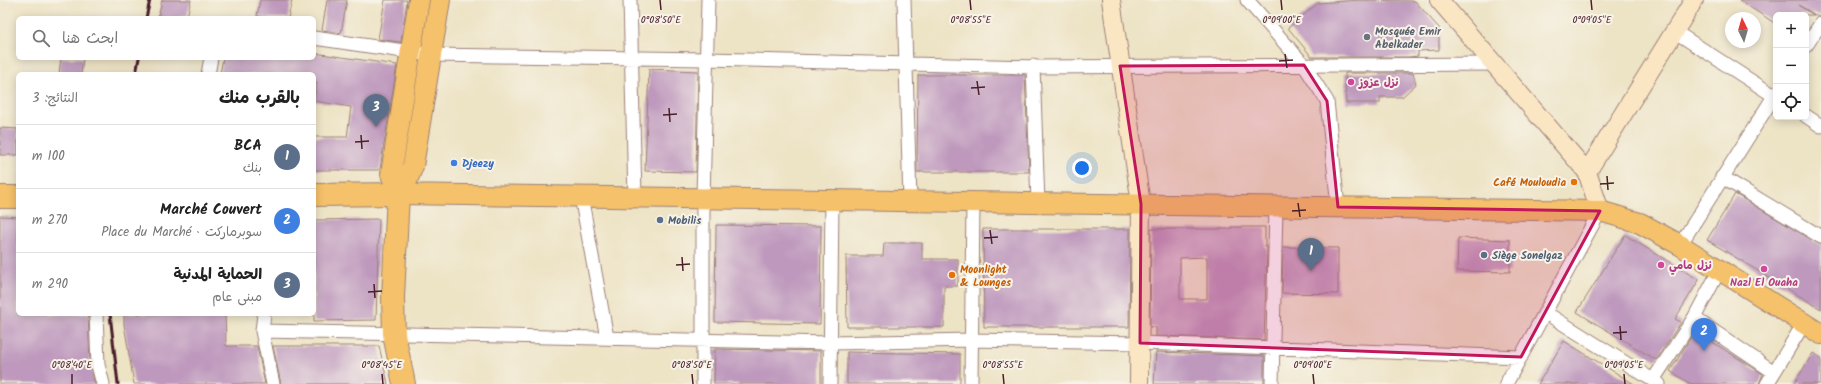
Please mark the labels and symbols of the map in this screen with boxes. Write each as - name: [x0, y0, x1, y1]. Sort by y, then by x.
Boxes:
- text: 0°08'50"E: [641, 12, 682, 28]
- text: 0°08'55"E: [951, 12, 993, 28]
- text: 0°09'00"E: [1263, 12, 1303, 28]
- text: 0°09'05"E: [1572, 12, 1613, 28]
- north arrow: [1725, 12, 1761, 48]
- place label: Mosquée Emir Abelkader: [1375, 23, 1442, 54]
- marker: Mosquée Emir Abelkader: [1362, 32, 1372, 42]
- place label: نزل عزوز: [1358, 74, 1399, 92]
- marker: نزل عزوز: [1346, 77, 1356, 87]
- pin: 3: [363, 94, 389, 127]
- place label: Djeezy: [462, 155, 494, 173]
- marker: Djeezy: [449, 158, 459, 168]
- your location: [1072, 158, 1092, 178]
- place label: Café Mouloudia: [1493, 174, 1566, 192]
- marker: Café Mouloudia: [1569, 177, 1579, 187]
- place label: Mobilis: [668, 212, 702, 230]
- marker: Mobilis: [655, 215, 665, 225]
- pin: 1: [1298, 238, 1324, 271]
- place label: Siège Sonelgaz: [1492, 247, 1562, 265]
- marker: Siège Sonelgaz: [1479, 250, 1489, 260]
- place label: نزل مامي: [1669, 257, 1712, 275]
- marker: نزل مامي: [1656, 260, 1666, 270]
- place label: Moonlight & Lounges: [960, 261, 1012, 292]
- marker: Nazl El Ouaha: [1759, 264, 1769, 274]
- marker: Moonlight & Lounges: [947, 270, 957, 280]
- place label: Nazl El Ouaha: [1730, 274, 1798, 292]
- pin: 2: [1691, 318, 1717, 351]
- text: 0°08'40"E: [52, 357, 93, 373]
- text: 0°08'45"E: [362, 357, 404, 373]
- text: 0°08'50"E: [672, 357, 713, 373]
- text: 0°08'55"E: [983, 357, 1025, 373]
- text: 0°09'00"E: [1294, 357, 1334, 373]
- text: 0°09'05"E: [1604, 357, 1645, 373]

